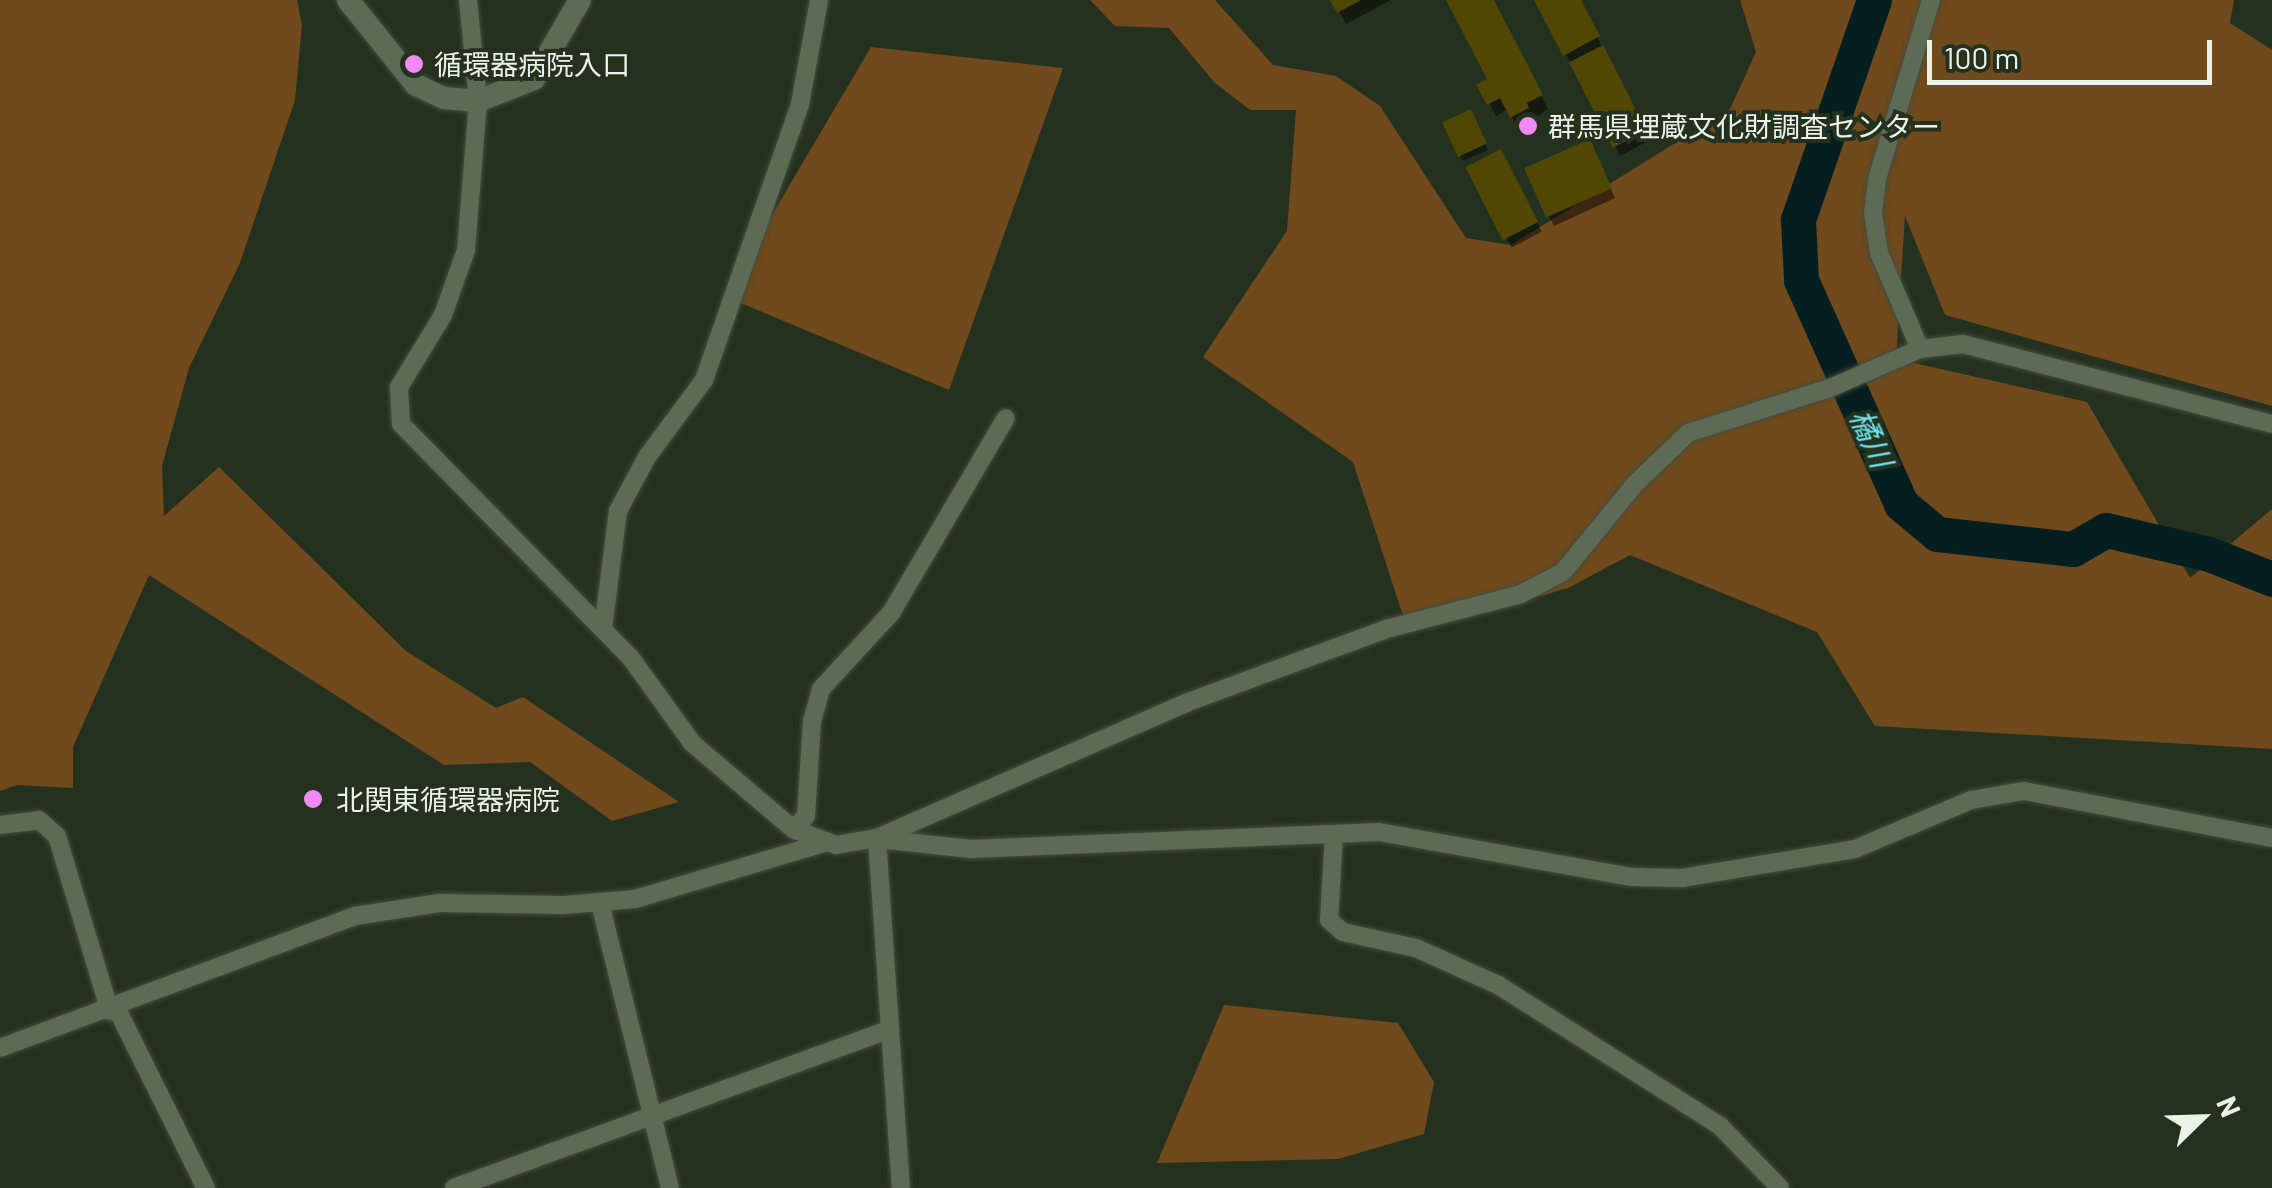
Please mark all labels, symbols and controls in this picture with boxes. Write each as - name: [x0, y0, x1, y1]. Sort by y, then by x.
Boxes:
- scale bar: [1932, 20, 2217, 82]
- text: 100 m: [1944, 39, 2019, 75]
- place label: 循環器病院入口: [434, 47, 630, 81]
- marker: 循環器病院入口: [403, 53, 425, 75]
- place label: 群馬県埋蔵文化財調査センター: [1548, 109, 1940, 143]
- marker: 群馬県埋蔵文化財調査センター: [1517, 115, 1539, 137]
- water label: 橘川: [1843, 403, 1901, 473]
- place label: 北関東循環器病院: [336, 782, 560, 816]
- marker: 北関東循環器病院: [300, 786, 326, 812]
- north arrow: [2152, 1068, 2252, 1168]
- text: N: [2210, 1091, 2249, 1121]

